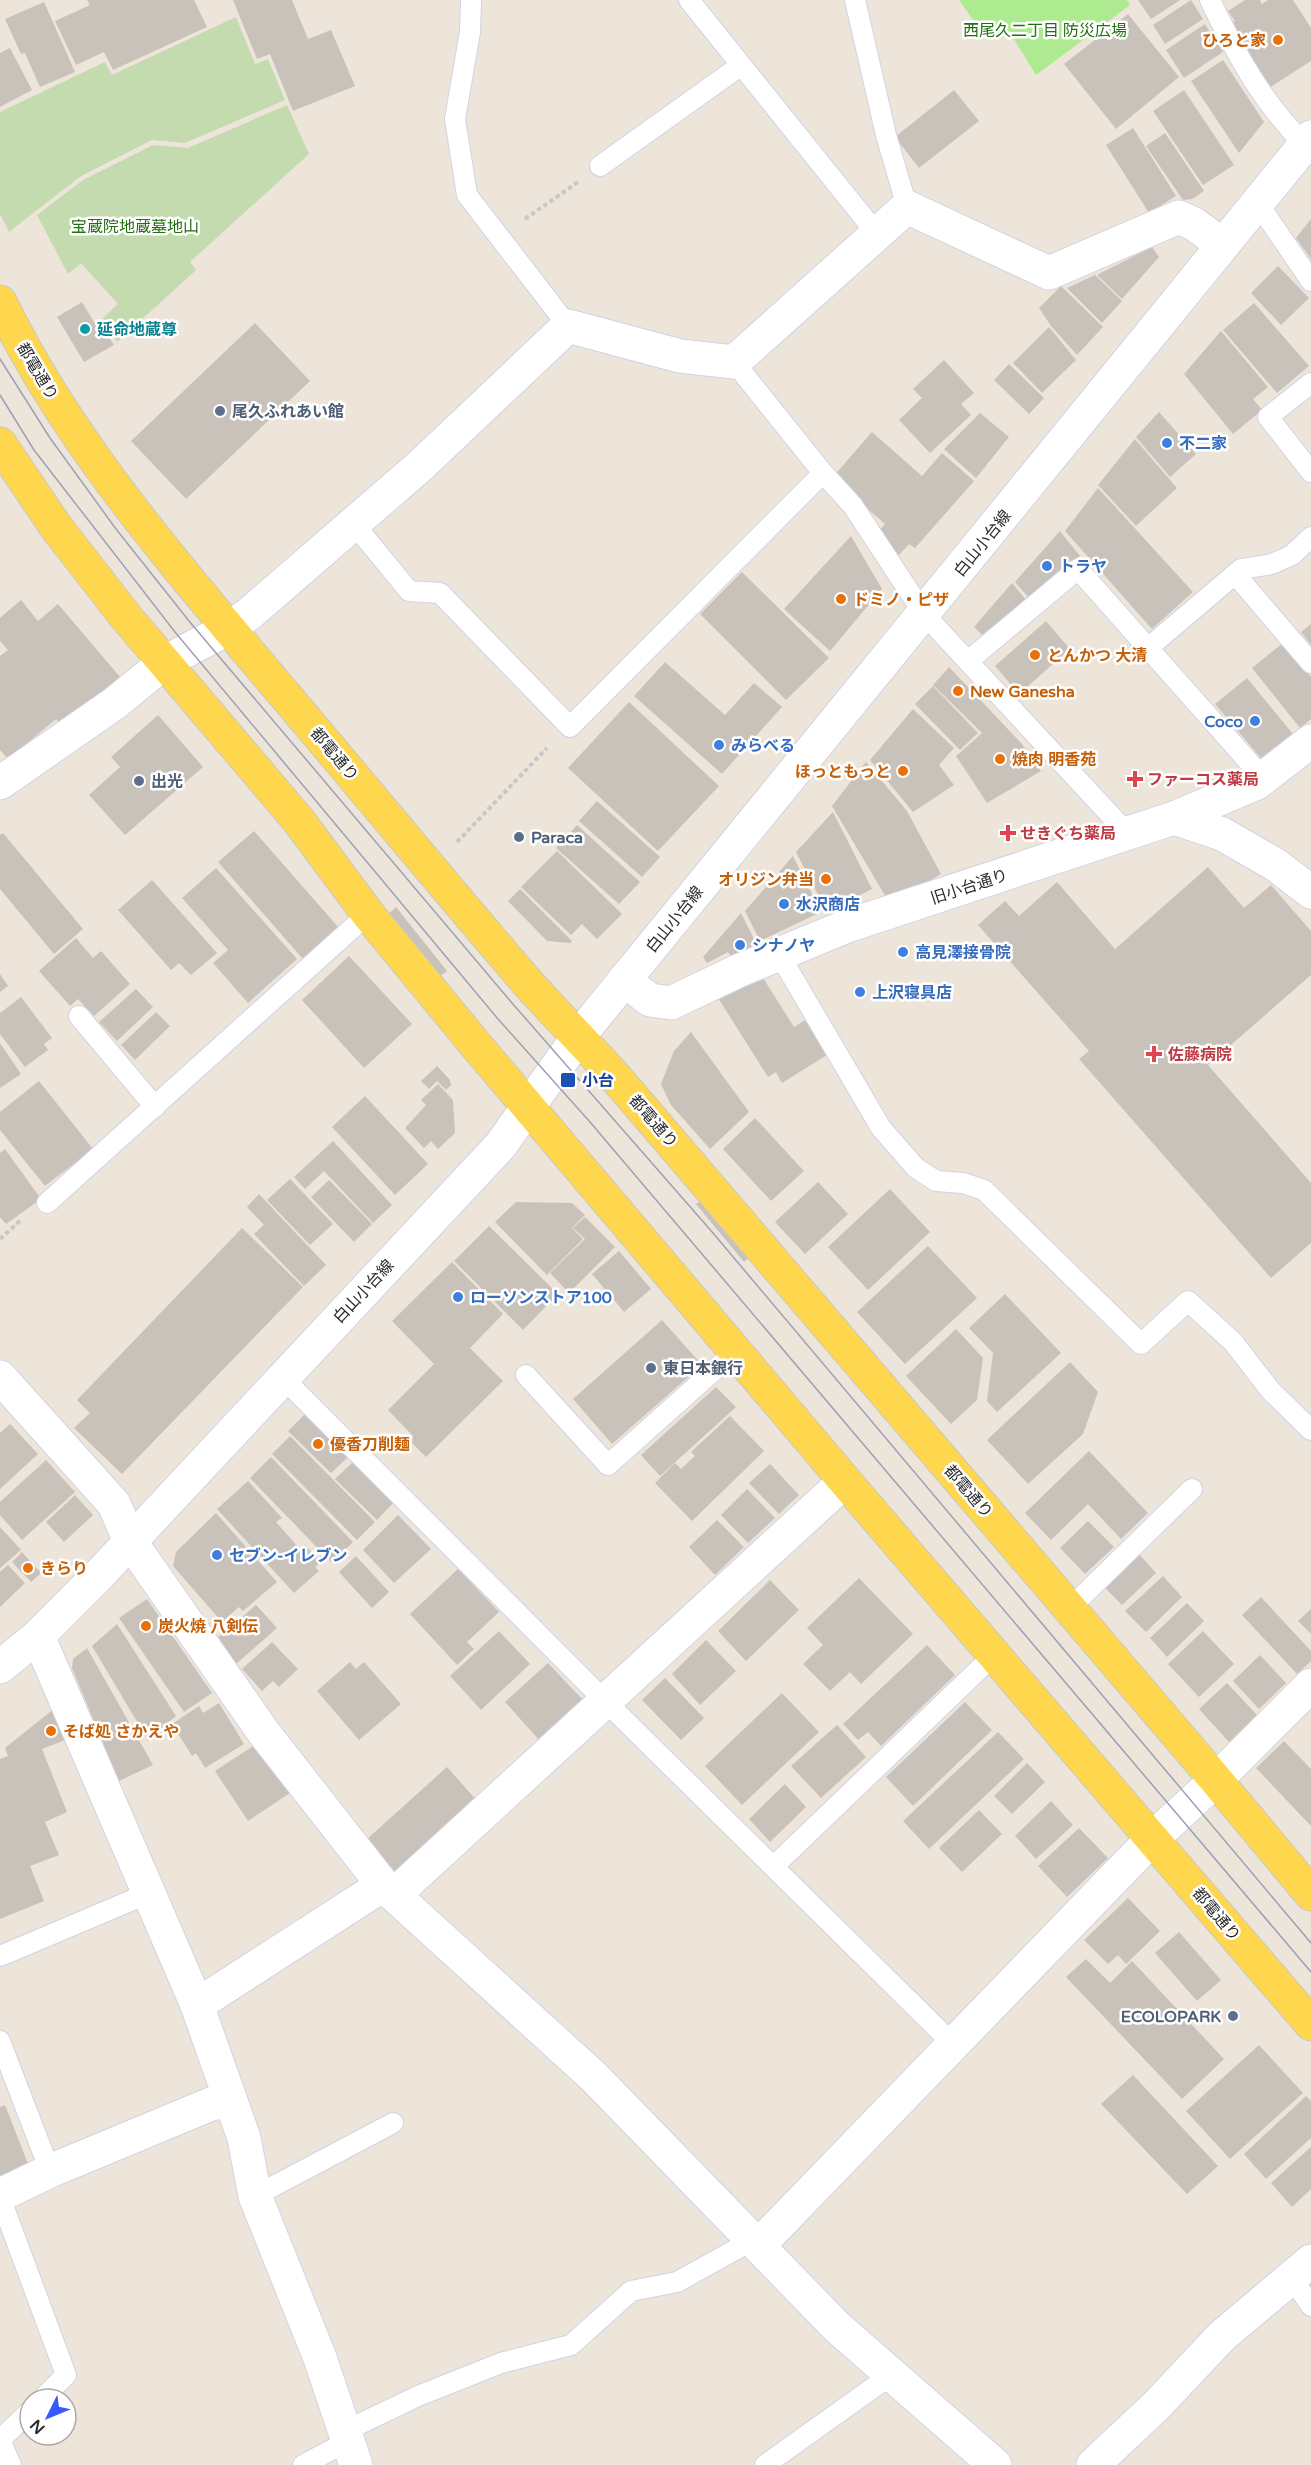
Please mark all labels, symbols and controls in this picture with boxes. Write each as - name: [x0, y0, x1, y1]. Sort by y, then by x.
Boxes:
- park label: 西尾久二丁目 防災広場: [963, 21, 1127, 41]
- place label: ひろと家: [1202, 31, 1266, 51]
- marker: ひろと家: [1271, 33, 1285, 47]
- park label: 宝蔵院地蔵墓地山: [71, 217, 199, 237]
- place label: 延命地蔵尊: [97, 320, 177, 340]
- marker: 延命地蔵尊: [78, 322, 92, 336]
- street label: 都電通り: [12, 339, 62, 404]
- place label: 尾久ふれあい館: [232, 402, 344, 422]
- marker: 尾久ふれあい館: [213, 404, 227, 418]
- place label: 不二家: [1179, 434, 1227, 454]
- marker: 不二家: [1160, 436, 1174, 450]
- street label: 白山小台線: [950, 506, 1016, 581]
- place label: トラヤ: [1059, 557, 1107, 577]
- marker: トラヤ: [1040, 559, 1054, 573]
- place label: ドミノ・ピザ: [853, 590, 949, 610]
- marker: ドミノ・ピザ: [834, 592, 848, 606]
- place label: とんかつ 大清: [1047, 646, 1147, 666]
- marker: とんかつ 大清: [1028, 648, 1042, 662]
- place label: New Ganesha: [970, 682, 1075, 702]
- marker: New Ganesha: [951, 684, 965, 698]
- place label: Coco: [1204, 712, 1243, 732]
- marker: Coco: [1248, 714, 1262, 728]
- street label: 都電通り: [306, 724, 362, 786]
- place label: みらべる: [731, 736, 795, 756]
- marker: みらべる: [712, 738, 726, 752]
- place label: 焼肉 明香苑: [1012, 750, 1096, 770]
- marker: 焼肉 明香苑: [993, 752, 1007, 766]
- place label: ほっともっと: [795, 762, 891, 782]
- marker: ほっともっと: [896, 764, 910, 778]
- place label: ファーコス薬局: [1147, 770, 1259, 790]
- place label: 出光: [151, 772, 183, 792]
- marker: ファーコス薬局: [1128, 772, 1142, 786]
- marker: 出光: [132, 774, 146, 788]
- place label: せきぐち薬局: [1020, 824, 1116, 844]
- marker: せきぐち薬局: [1001, 826, 1015, 840]
- place label: Paraca: [531, 828, 583, 848]
- marker: Paraca: [512, 830, 526, 844]
- street label: 旧小台通り: [928, 865, 1010, 909]
- place label: オリジン弁当: [718, 870, 814, 890]
- marker: オリジン弁当: [819, 872, 833, 886]
- street label: 白山小台線: [642, 882, 708, 957]
- place label: 水沢商店: [796, 895, 860, 915]
- marker: 水沢商店: [777, 897, 791, 911]
- place label: シナノヤ: [752, 936, 815, 956]
- marker: シナノヤ: [733, 938, 747, 952]
- place label: 高見澤接骨院: [915, 943, 1011, 963]
- marker: 高見澤接骨院: [896, 945, 910, 959]
- place label: 上沢寝具店: [872, 983, 952, 1003]
- marker: 上沢寝具店: [853, 985, 867, 999]
- marker: 佐藤病院: [1145, 1045, 1163, 1063]
- place label: 佐藤病院: [1167, 1045, 1232, 1065]
- marker: 小台: [559, 1071, 577, 1089]
- place label: 小台: [582, 1071, 614, 1091]
- street label: 都電通り: [625, 1091, 682, 1152]
- street label: 白山小台線: [329, 1256, 398, 1328]
- place label: ローソンストア100: [470, 1288, 612, 1308]
- marker: ローソンストア100: [451, 1290, 465, 1304]
- place label: 東日本銀行: [663, 1359, 743, 1379]
- marker: 東日本銀行: [644, 1361, 658, 1375]
- place label: 優香刀削麺: [330, 1435, 410, 1455]
- marker: 優香刀削麺: [311, 1437, 325, 1451]
- street label: 都電通り: [940, 1461, 997, 1522]
- place label: セブン-イレブン: [229, 1546, 348, 1566]
- marker: セブン-イレブン: [210, 1548, 224, 1562]
- place label: きらり: [40, 1559, 88, 1579]
- marker: きらり: [21, 1561, 35, 1575]
- place label: 炭火焼 八剣伝: [158, 1617, 258, 1637]
- marker: 炭火焼 八剣伝: [139, 1619, 153, 1633]
- place label: そば処 さかえや: [63, 1722, 179, 1742]
- marker: そば処 さかえや: [44, 1724, 58, 1738]
- street label: 都電通り: [1188, 1884, 1244, 1946]
- place label: ECOLOPARK: [1121, 2007, 1221, 2027]
- marker: ECOLOPARK: [1226, 2009, 1240, 2023]
- north arrow: [18, 2387, 78, 2447]
- text: N: [26, 2415, 49, 2438]

